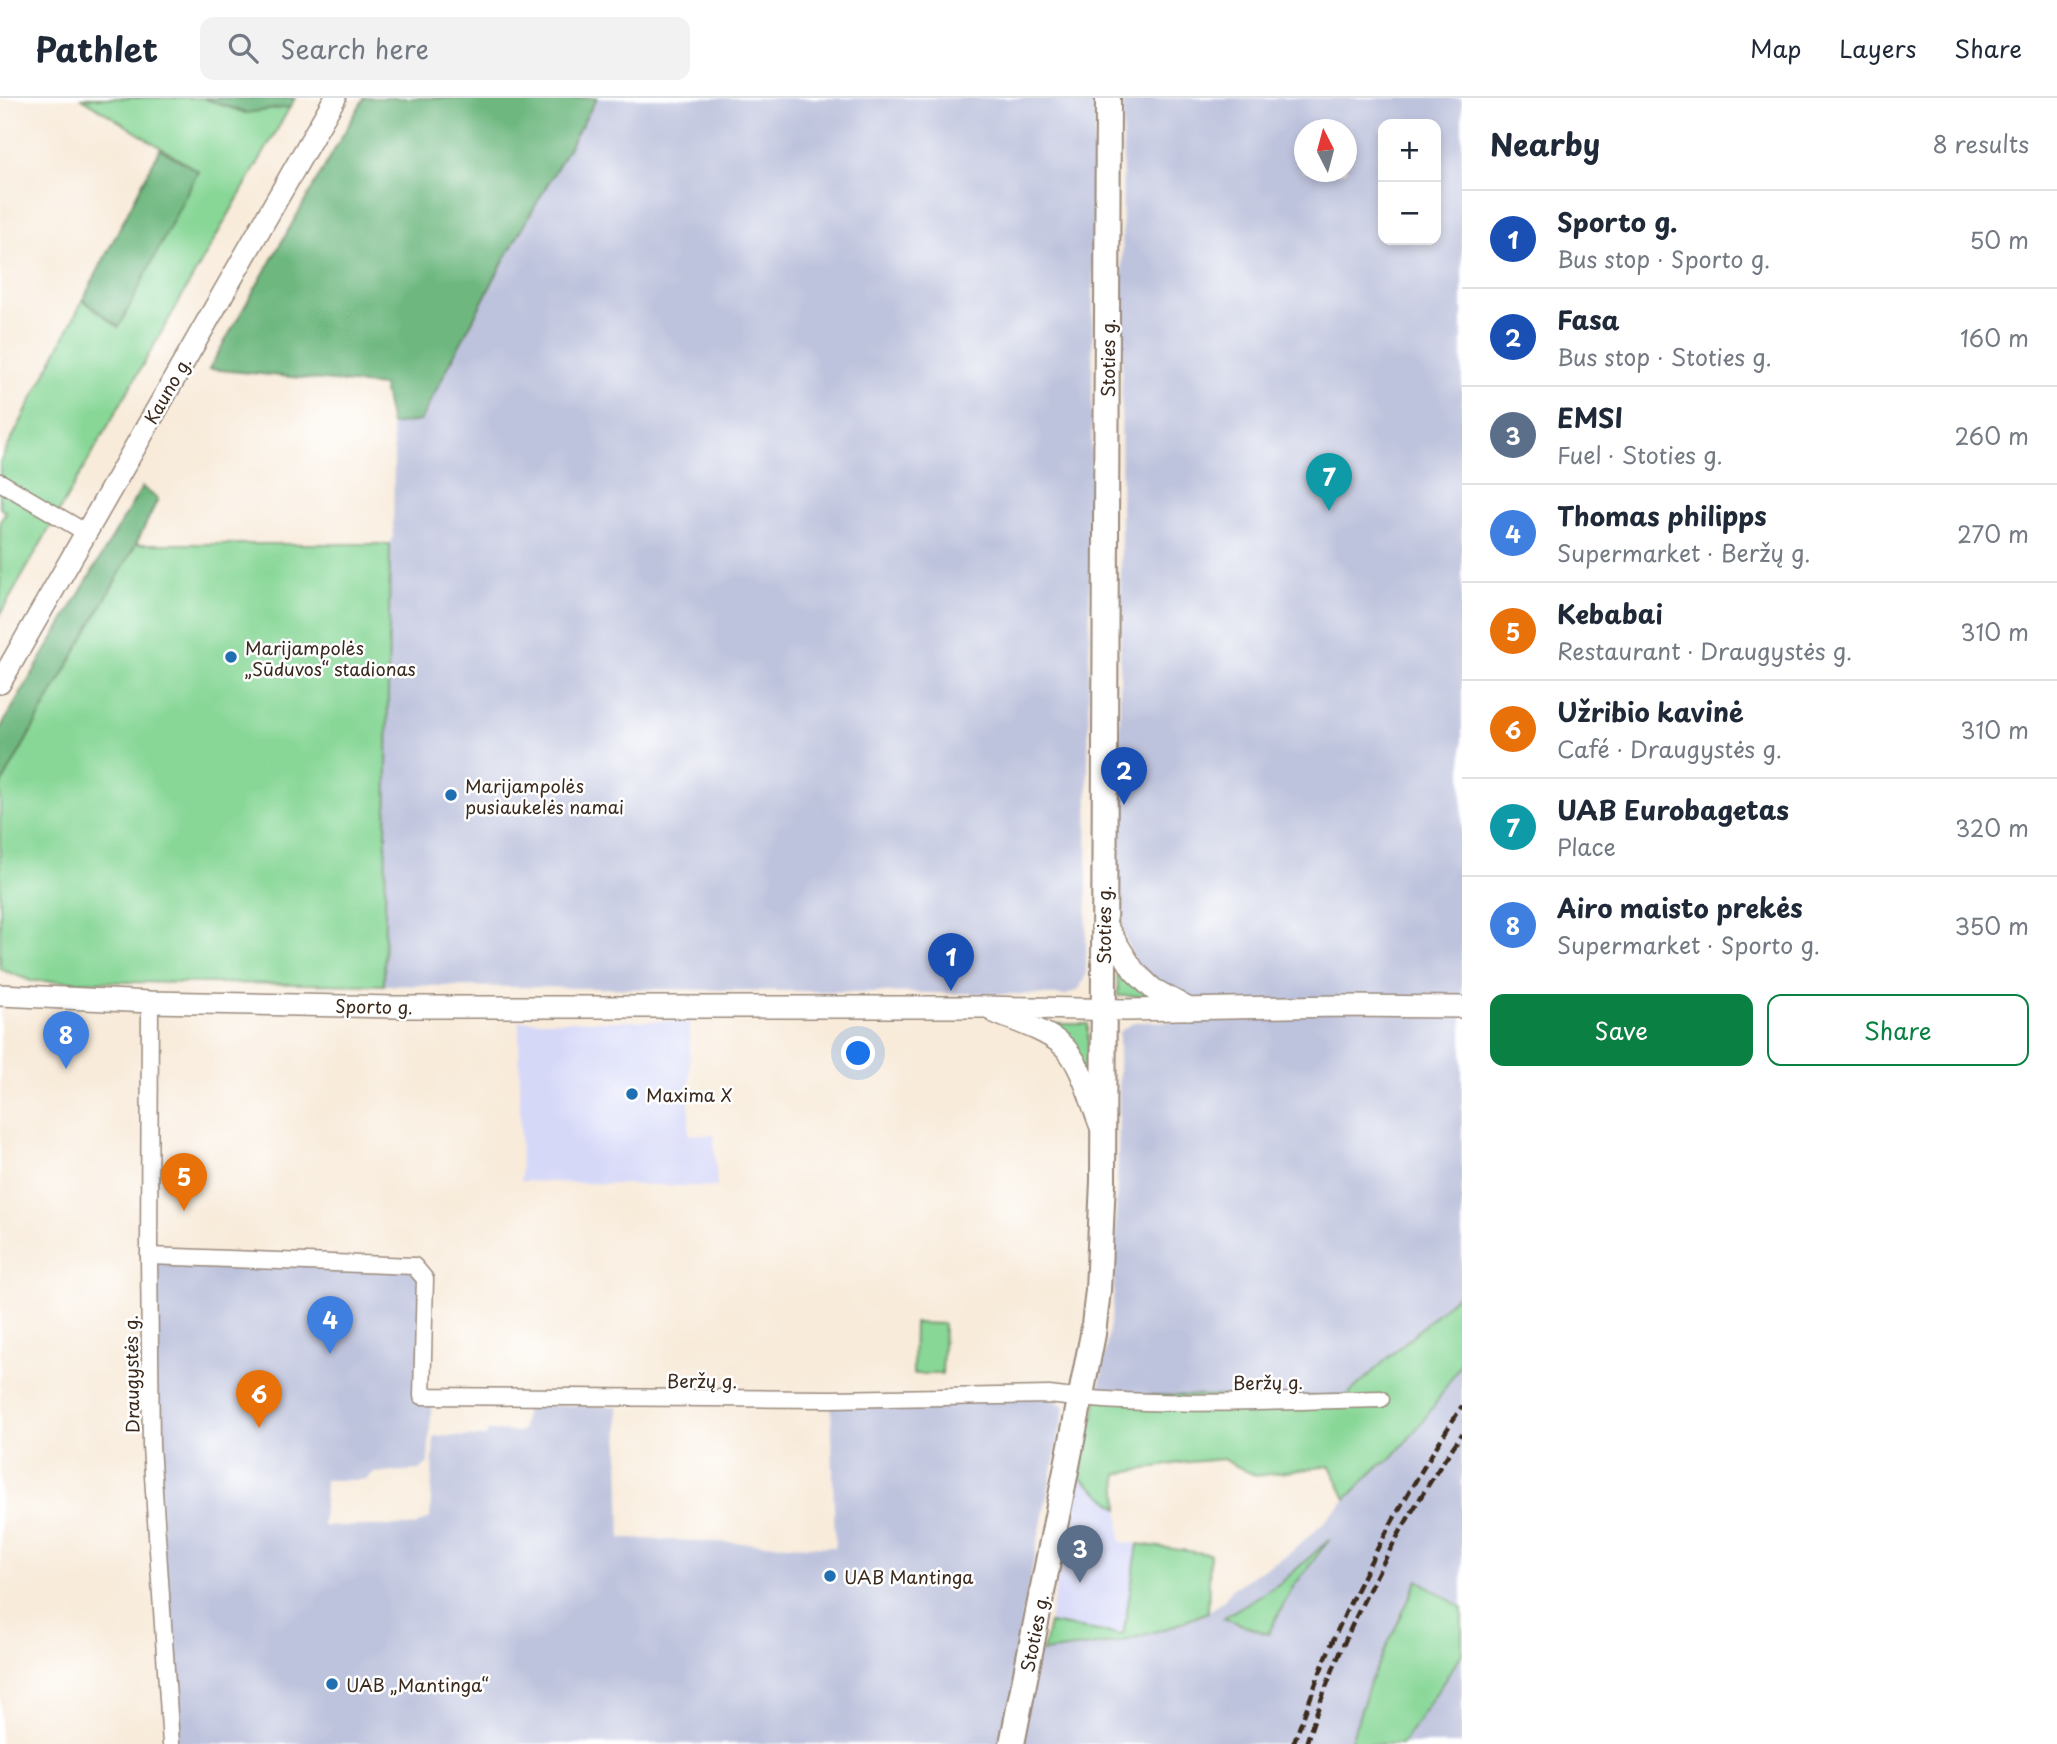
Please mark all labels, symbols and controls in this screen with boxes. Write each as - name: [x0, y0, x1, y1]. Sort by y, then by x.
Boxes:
- search box: [200, 17, 690, 80]
- text: Pathlet: [35, 23, 158, 73]
- icon: search: [224, 29, 262, 67]
- text: Search here: [280, 29, 429, 68]
- text: Map: [1750, 30, 1801, 66]
- text: Layers: [1839, 30, 1916, 66]
- text: Share: [1954, 30, 2022, 66]
- north arrow: [1294, 119, 1357, 182]
- map controls: [1378, 119, 1441, 245]
- button: +: [1378, 119, 1441, 182]
- text: Nearby: [1490, 121, 1600, 166]
- text: 8 results: [1933, 126, 2029, 161]
- button: −: [1378, 182, 1441, 245]
- text: Sporto g.: [1557, 202, 1677, 241]
- text: 1: [1508, 222, 1519, 257]
- text: 50 m: [1969, 222, 2029, 257]
- text: Bus stop · Sporto g.: [1557, 241, 1770, 276]
- text: Fasa: [1557, 300, 1620, 339]
- street label: Stoties g.: [1094, 318, 1121, 398]
- text: 2: [1505, 320, 1521, 355]
- text: 160 m: [1960, 320, 2029, 355]
- text: Bus stop · Stoties g.: [1557, 339, 1772, 374]
- street label: Kauno g.: [137, 351, 197, 429]
- text: EMSI: [1557, 398, 1623, 437]
- text: 3: [1505, 418, 1521, 453]
- text: 260 m: [1954, 418, 2029, 453]
- text: Fuel · Stoties g.: [1557, 437, 1723, 472]
- pin: 7: [1306, 453, 1352, 511]
- text: Thomas philipps: [1557, 496, 1767, 535]
- text: 4: [1505, 516, 1521, 551]
- text: 270 m: [1957, 516, 2029, 551]
- text: Supermarket · Beržų g.: [1557, 535, 1811, 570]
- text: Kebabai: [1557, 594, 1663, 633]
- text: 5: [1506, 614, 1520, 649]
- text: 310 m: [1960, 614, 2029, 649]
- text: Restaurant · Draugystės g.: [1557, 633, 1852, 668]
- place label: Marijampolės „Sūduvos“ stadionas: [245, 634, 416, 682]
- marker: Marijampolės „Sūduvos“ stadionas: [223, 649, 239, 665]
- text: Užribio kavinė: [1557, 692, 1744, 731]
- text: 6: [1505, 712, 1521, 747]
- text: 310 m: [1960, 712, 2029, 747]
- text: Café · Draugystės g.: [1557, 731, 1782, 766]
- pin: 2: [1101, 747, 1147, 805]
- place label: Marijampolės pusiaukelės namai: [465, 772, 624, 820]
- marker: Marijampolės pusiaukelės namai: [443, 787, 459, 803]
- text: UAB Eurobagetas: [1557, 790, 1789, 829]
- text: 7: [1506, 810, 1520, 845]
- text: 320 m: [1955, 810, 2029, 845]
- text: Place: [1557, 829, 1616, 864]
- street label: Stoties g.: [1090, 885, 1117, 965]
- text: Airo maisto prekės: [1557, 888, 1803, 927]
- text: 8: [1506, 908, 1520, 943]
- text: 350 m: [1954, 908, 2029, 943]
- text: Supermarket · Sporto g.: [1557, 927, 1820, 962]
- pin: 1: [928, 933, 974, 991]
- street label: Sporto g.: [335, 992, 413, 1020]
- button: Save: [1490, 994, 1753, 1066]
- button: Share: [1767, 994, 2029, 1066]
- pin: 8: [43, 1011, 89, 1069]
- your location: [841, 1036, 875, 1070]
- place label: Maxima X: [646, 1081, 733, 1108]
- marker: Maxima X: [624, 1086, 640, 1102]
- pin: 5: [161, 1153, 207, 1211]
- pin: 4: [307, 1296, 353, 1354]
- street label: Draugystės g.: [116, 1315, 146, 1433]
- street label: Beržų g.: [667, 1367, 737, 1394]
- street label: Beržų g.: [1233, 1368, 1303, 1396]
- pin: 6: [236, 1370, 282, 1428]
- pin: 3: [1057, 1525, 1103, 1583]
- place label: UAB Mantinga: [844, 1563, 974, 1590]
- marker: UAB Mantinga: [822, 1568, 838, 1584]
- street label: Stoties g.: [1013, 1592, 1055, 1674]
- place label: UAB „Mantinga“: [346, 1671, 489, 1698]
- marker: UAB „Mantinga“: [324, 1676, 340, 1692]

